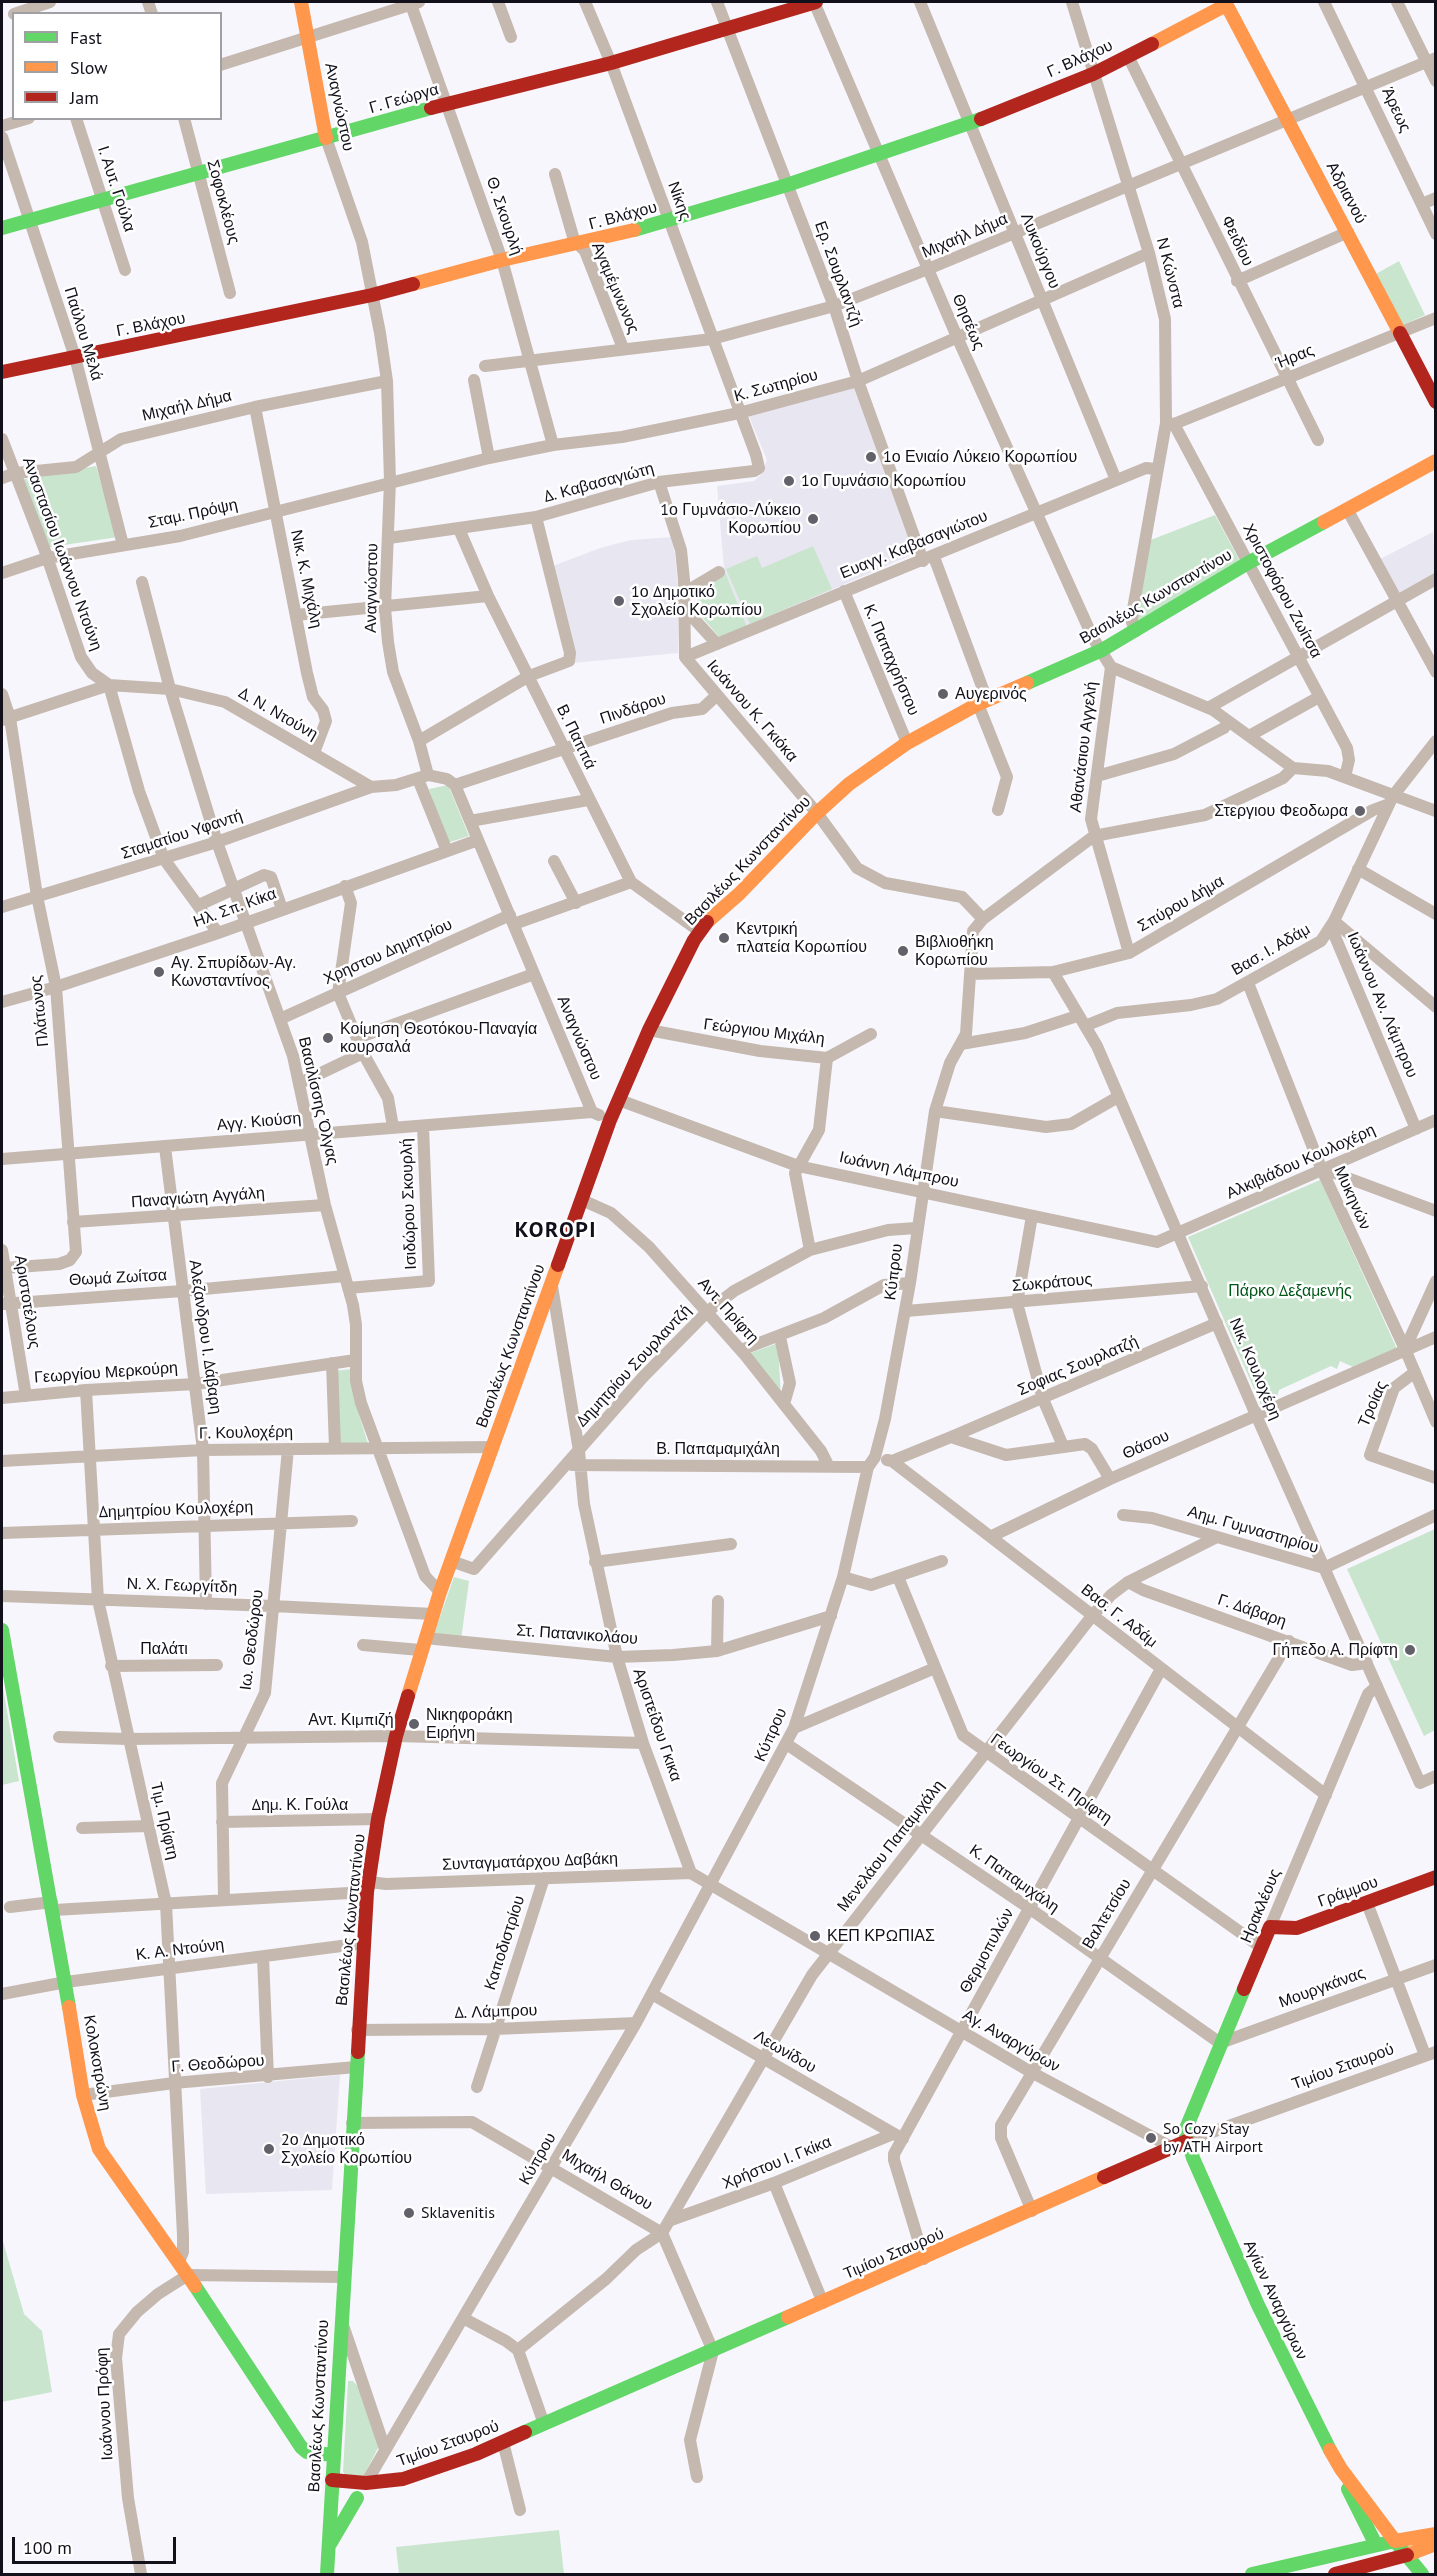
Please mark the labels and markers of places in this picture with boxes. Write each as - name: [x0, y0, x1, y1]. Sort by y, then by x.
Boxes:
- place label: 1ο Ενιαίο Λύκειο Κορωπίου: [883, 447, 1077, 467]
- marker: 1ο Ενιαίο Λύκειο Κορωπίου: [864, 450, 878, 464]
- place label: 1ο Γυμνάσιο Κορωπίου: [801, 471, 966, 491]
- marker: 1ο Γυμνάσιο Κορωπίου: [782, 474, 796, 488]
- place label: 1ο Γυμνάσιο-Λύκειο Κορωπίου: [660, 500, 801, 538]
- marker: 1ο Γυμνάσιο-Λύκειο Κορωπίου: [806, 512, 820, 526]
- place label: 1ο Δημοτικό Σχολείο Κορωπίου: [631, 582, 762, 620]
- marker: 1ο Δημοτικό Σχολείο Κορωπίου: [612, 594, 626, 608]
- place label: Αυγερινός: [955, 684, 1027, 704]
- marker: Αυγερινός: [936, 687, 950, 701]
- place label: Στεργιου Φεοδωρα: [1214, 801, 1348, 821]
- marker: Στεργιου Φεοδωρα: [1353, 804, 1367, 818]
- place label: Κεντρική πλατεία Κορωπίου: [736, 919, 867, 957]
- marker: Κεντρική πλατεία Κορωπίου: [717, 931, 731, 945]
- place label: Βιβλιοθήκη Κορωπίου: [915, 932, 994, 970]
- marker: Βιβλιοθήκη Κορωπίου: [896, 944, 910, 958]
- place label: Αγ. Σπυρίδων-Αγ. Κωνσταντίνος: [171, 953, 296, 991]
- marker: Αγ. Σπυρίδων-Αγ. Κωνσταντίνος: [152, 965, 166, 979]
- place label: Κοίμηση Θεοτόκου-Παναγία κουρσαλά: [340, 1019, 537, 1057]
- marker: Κοίμηση Θεοτόκου-Παναγία κουρσαλά: [321, 1031, 335, 1045]
- place label: Γήπεδο Α. Πρίφτη: [1273, 1640, 1398, 1660]
- marker: Γήπεδο Α. Πρίφτη: [1403, 1643, 1417, 1657]
- place label: Νικηφοράκη Ειρήνη: [426, 1705, 513, 1743]
- marker: Νικηφοράκη Ειρήνη: [407, 1717, 421, 1731]
- place label: ΚΕΠ ΚΡΩΠΙΑΣ: [827, 1926, 935, 1946]
- marker: ΚΕΠ ΚΡΩΠΙΑΣ: [808, 1929, 822, 1943]
- place label: So Cozy Stay by ATH Airport: [1163, 2119, 1263, 2157]
- place label: 2ο Δημοτικό Σχολείο Κορωπίου: [281, 2130, 412, 2168]
- marker: So Cozy Stay by ATH Airport: [1144, 2131, 1158, 2145]
- marker: 2ο Δημοτικό Σχολείο Κορωπίου: [262, 2142, 276, 2156]
- place label: Sklavenitis: [421, 2203, 495, 2223]
- marker: Sklavenitis: [402, 2206, 416, 2220]

